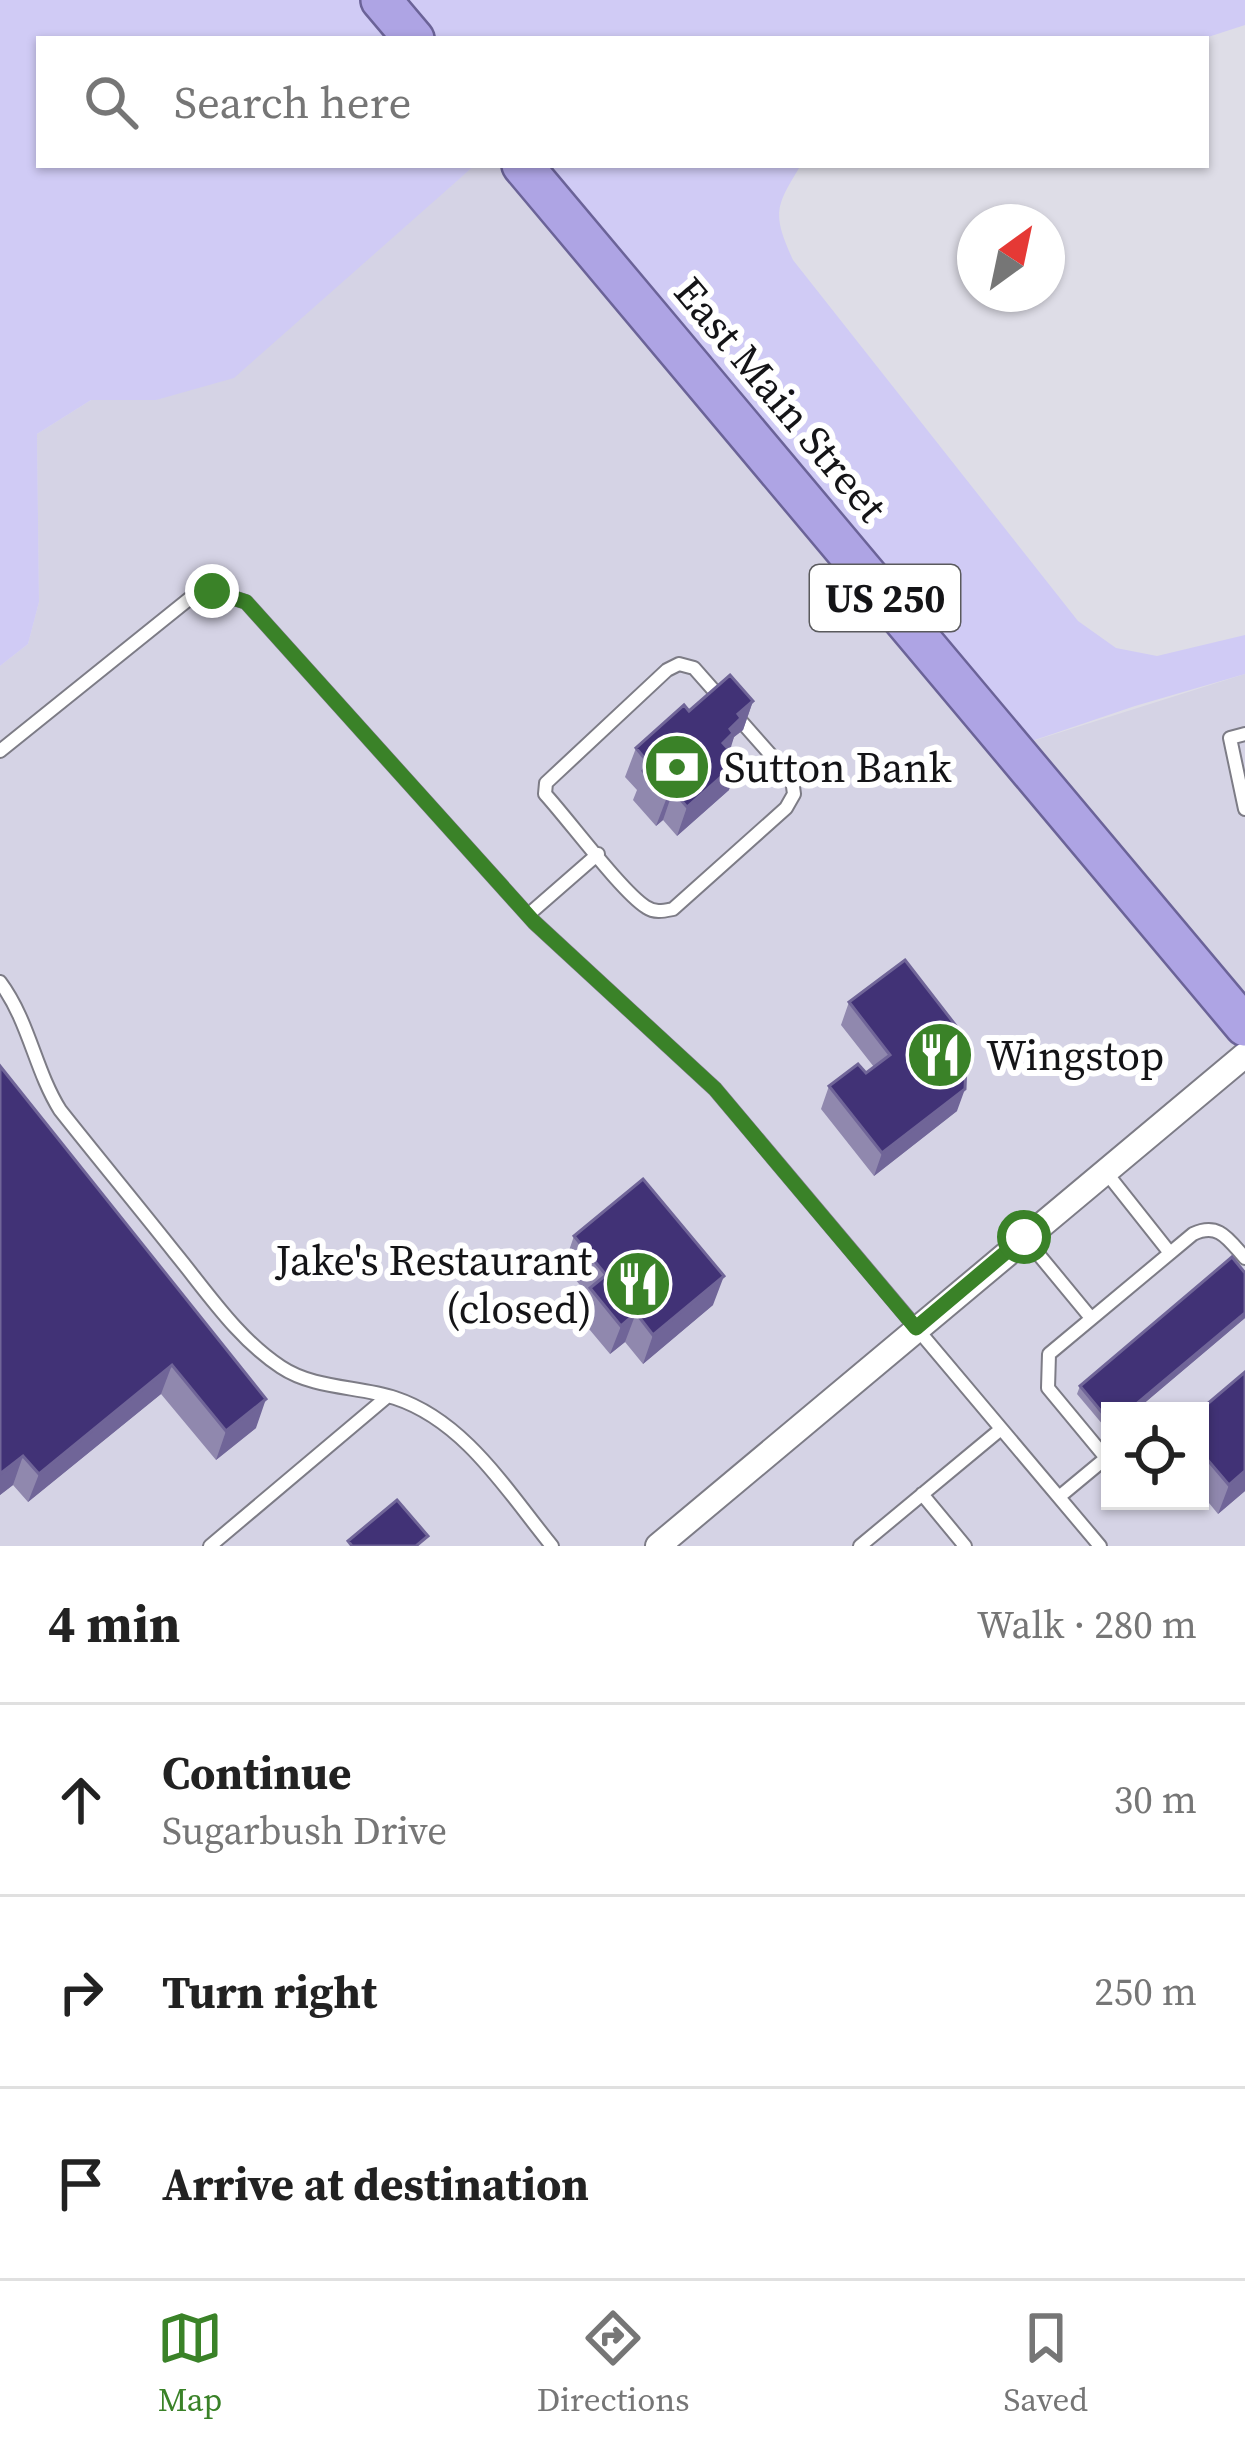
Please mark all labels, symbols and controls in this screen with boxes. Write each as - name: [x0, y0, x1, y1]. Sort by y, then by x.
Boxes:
- search box: [36, 36, 1209, 168]
- icon: search: [78, 69, 144, 135]
- text: Search here: [174, 71, 411, 133]
- north arrow: [957, 204, 1065, 312]
- street label: East Main Street: [661, 264, 901, 534]
- route end: [185, 564, 239, 618]
- road number: US 250: [810, 565, 960, 631]
- bank icon: Sutton Bank: [642, 732, 712, 802]
- place label: Sutton Bank: [724, 738, 952, 796]
- restaurant icon: Wingstop: [905, 1020, 975, 1090]
- place label: Wingstop: [986, 1026, 1164, 1084]
- route start: [997, 1210, 1051, 1264]
- place label: Jake's Restaurant (closed): [274, 1231, 592, 1337]
- restaurant icon: Jake's Restaurant (closed): [603, 1249, 673, 1319]
- map controls: [1101, 1402, 1209, 1510]
- button: locate: [1101, 1402, 1209, 1510]
- text: 4 min: [48, 1589, 180, 1659]
- text: Walk · 280 m: [977, 1598, 1197, 1651]
- text: Continue: [162, 1742, 351, 1804]
- icon: ahead: [48, 1767, 114, 1833]
- text: 30 m: [1114, 1773, 1197, 1826]
- text: Sugarbush Drive: [162, 1804, 447, 1857]
- icon: right: [48, 1959, 114, 2025]
- text: Turn right: [162, 1961, 377, 2023]
- text: 250 m: [1094, 1965, 1197, 2018]
- icon: arrive: [48, 2151, 114, 2217]
- text: Arrive at destination: [162, 2153, 589, 2215]
- tab: Map: [157, 2305, 223, 2422]
- tab: Directions: [537, 2305, 690, 2422]
- tab: Saved: [1003, 2305, 1088, 2422]

